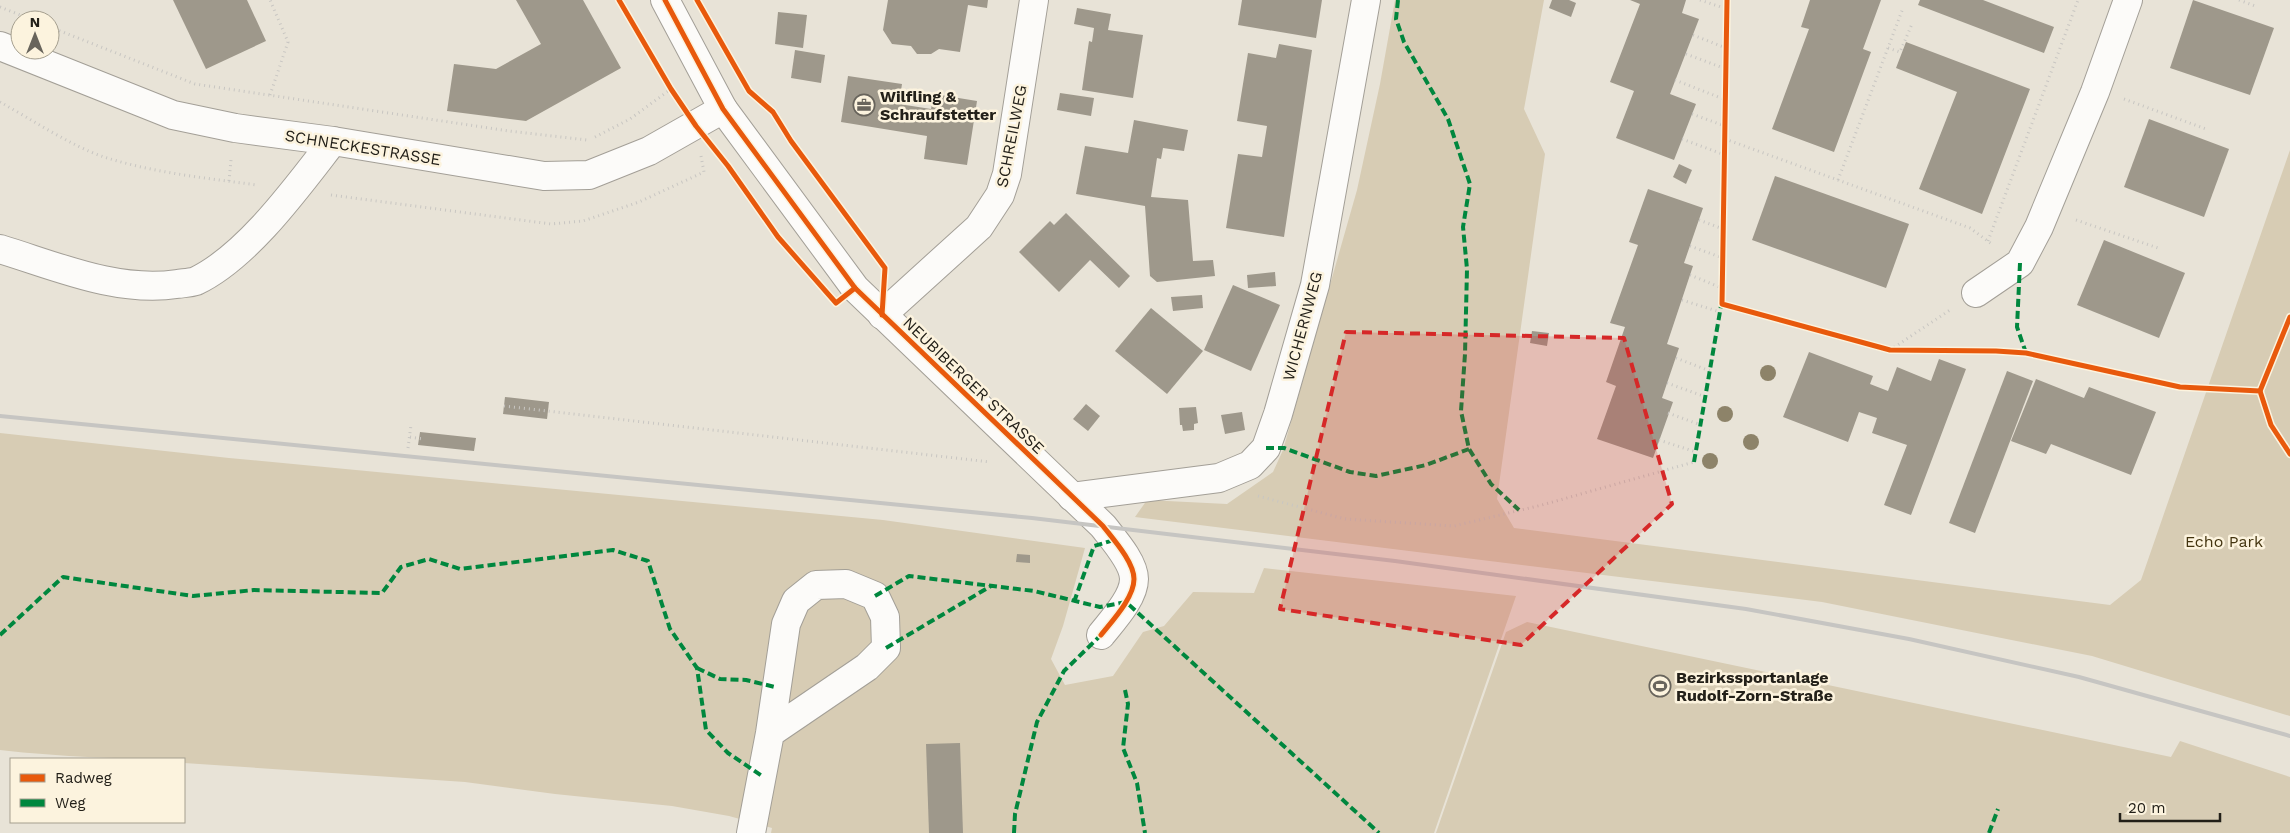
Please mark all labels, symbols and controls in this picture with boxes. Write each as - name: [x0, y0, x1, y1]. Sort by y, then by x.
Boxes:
- north arrow: [10, 10, 60, 60]
- text: N: [30, 14, 40, 30]
- street label: SCHREILWEG: [992, 83, 1031, 189]
- place label: Wilfling & Schraufstetter: [880, 87, 996, 124]
- office icon: Wilfling & Schraufstetter: [852, 93, 876, 117]
- street label: SCHNECKESTRASSE: [284, 126, 442, 169]
- street label: WICHERNWEG: [1279, 269, 1326, 383]
- street label: NEUBIBERGER STRASSE: [899, 313, 1048, 458]
- park label: Echo Park: [2185, 532, 2263, 551]
- place label: Bezirkssportanlage Rudolf-Zorn-Straße: [1676, 668, 1833, 705]
- sports icon: Bezirkssportanlage Rudolf-Zorn-Straße: [1648, 674, 1672, 698]
- legend: [10, 758, 185, 823]
- text: Radweg: [55, 769, 112, 787]
- scale bar: [2120, 790, 2220, 822]
- text: Weg: [55, 794, 86, 812]
- text: 20 m: [2128, 799, 2166, 817]

